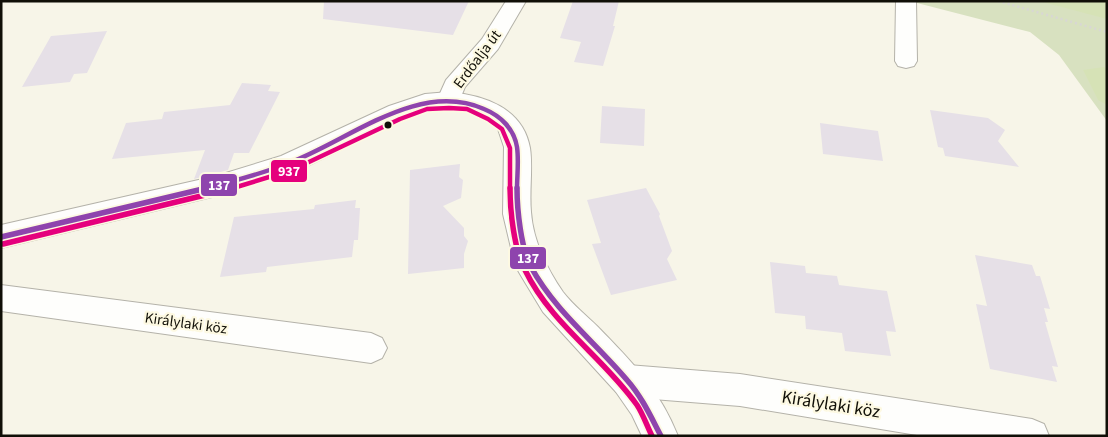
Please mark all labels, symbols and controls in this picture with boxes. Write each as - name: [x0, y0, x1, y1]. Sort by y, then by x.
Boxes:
- street label: Erdőalja út: [448, 26, 506, 93]
- unlabelled marker: [383, 120, 393, 130]
- line badge: 937: [270, 159, 308, 183]
- text: 937: [278, 162, 300, 182]
- line badge: 137: [200, 173, 238, 197]
- text: 137: [208, 176, 230, 196]
- line badge: 137: [509, 246, 547, 270]
- text: 137: [517, 249, 539, 269]
- street label: Királylaki köz: [144, 307, 228, 340]
- street label: Királylaki köz: [780, 384, 882, 425]

